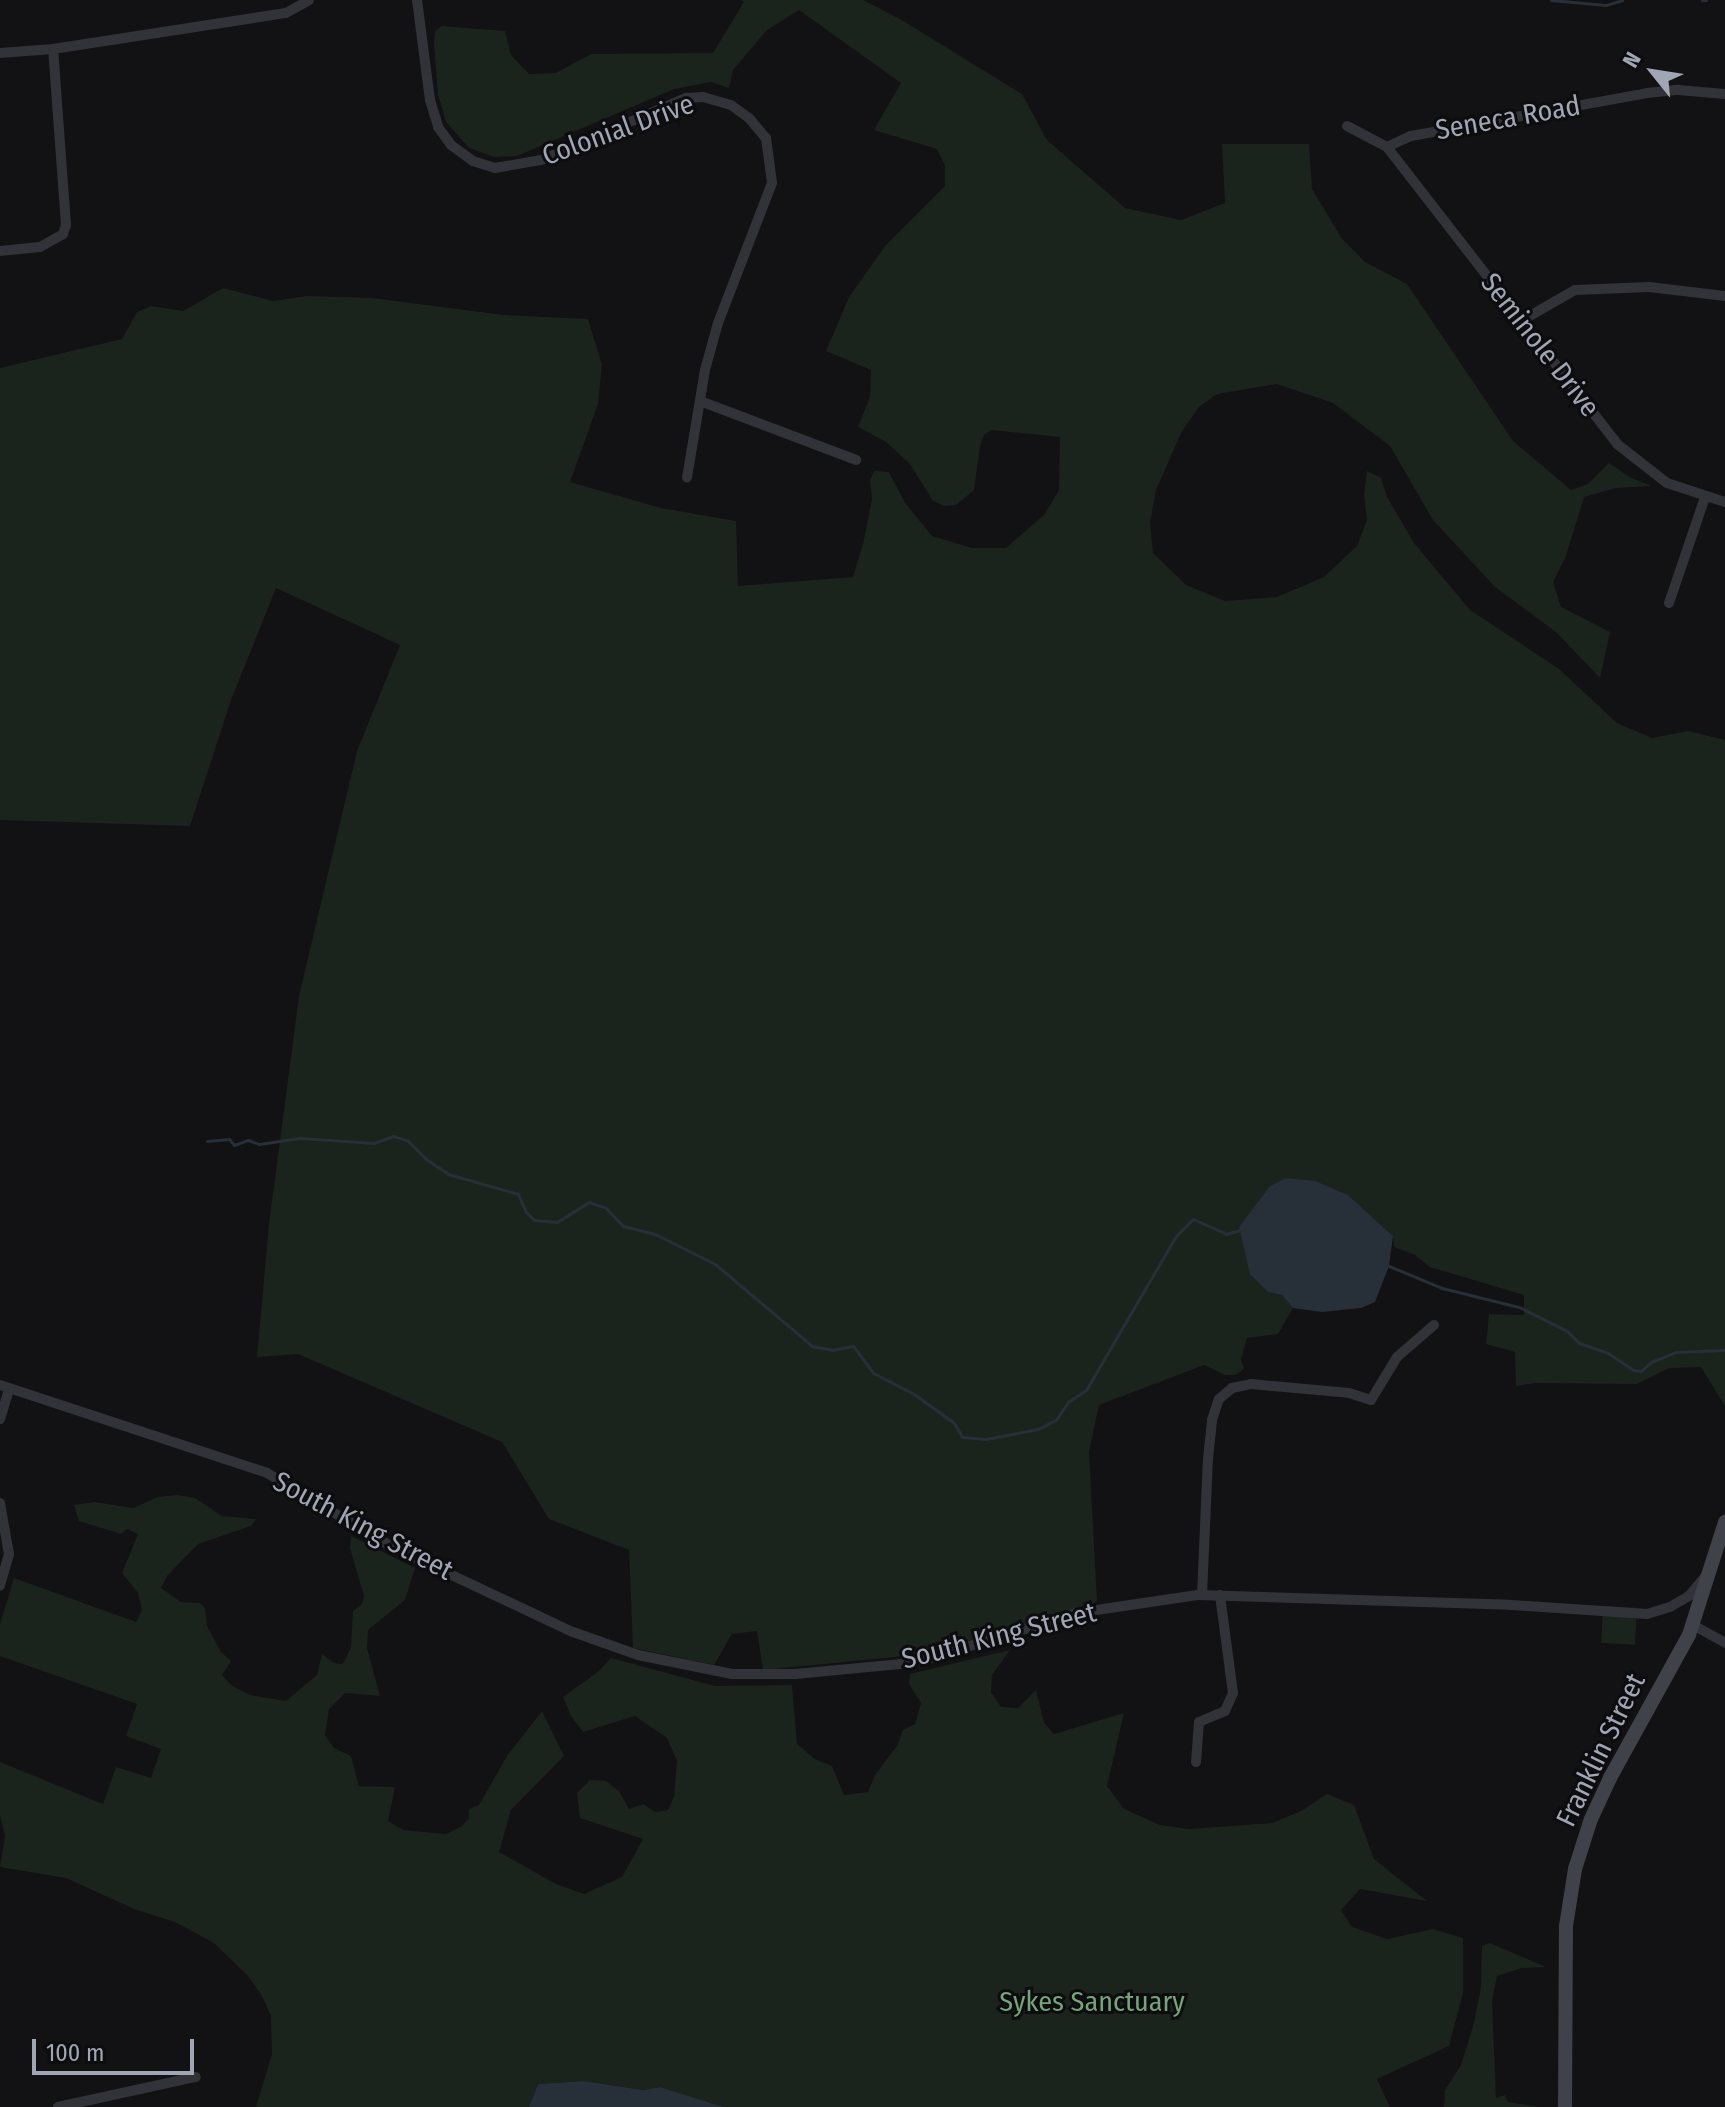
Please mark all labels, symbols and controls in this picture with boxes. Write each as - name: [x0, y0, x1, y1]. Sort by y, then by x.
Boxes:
- north arrow: [1613, 32, 1693, 112]
- text: N: [1617, 47, 1647, 72]
- street label: Colonial Drive: [538, 87, 698, 173]
- street label: Seneca Road: [1433, 89, 1583, 147]
- street label: Seminole Drive: [1474, 267, 1606, 423]
- street label: South King Street: [267, 1464, 459, 1588]
- street label: South King Street: [898, 1596, 1100, 1676]
- street label: Franklin Street: [1549, 1668, 1653, 1832]
- park label: Sykes Sanctuary: [999, 1985, 1185, 2019]
- scale bar: [36, 2023, 198, 2073]
- text: 100 m: [46, 2039, 104, 2067]

